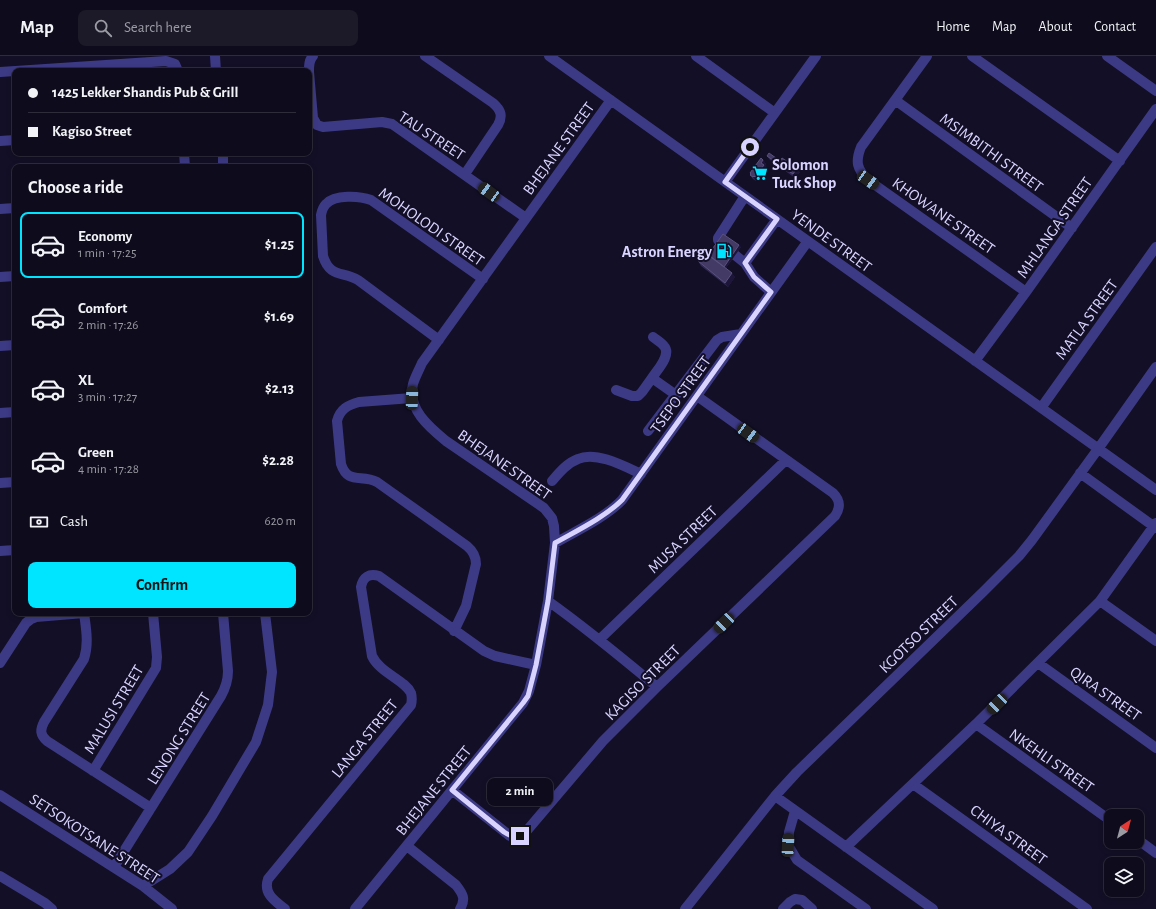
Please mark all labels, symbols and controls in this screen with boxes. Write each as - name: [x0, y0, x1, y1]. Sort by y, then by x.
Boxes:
- search box: [78, 10, 358, 46]
- icon: search: [92, 17, 114, 39]
- text: Map: [20, 18, 54, 37]
- text: Search here: [124, 20, 192, 35]
- text: Home: [936, 20, 970, 34]
- text: Map: [992, 20, 1016, 34]
- text: About: [1038, 20, 1072, 34]
- text: Contact: [1094, 20, 1136, 34]
- text: 1425 Lekker Shandis Pub & Grill: [52, 85, 238, 100]
- street label: BHEJANE STREET: [520, 99, 598, 198]
- street label: TAU STREET: [395, 108, 468, 163]
- street label: MSIMBITHI STREET: [937, 110, 1046, 195]
- text: Kagiso Street: [52, 124, 132, 139]
- route start: [741, 138, 759, 156]
- place label: Solomon Tuck Shop: [772, 157, 836, 191]
- supermarket icon: Solomon Tuck Shop: [751, 164, 769, 182]
- car: [855, 168, 881, 192]
- street label: MHLANGA STREET: [1014, 174, 1096, 281]
- street label: KHOWANE STREET: [889, 175, 998, 257]
- text: Choose a ride: [28, 179, 123, 197]
- car: [476, 180, 502, 204]
- street label: MOHOLODI STREET: [376, 185, 487, 269]
- street label: YENDE STREET: [788, 206, 875, 275]
- icon: car: [30, 227, 66, 263]
- text: Economy: [78, 229, 132, 244]
- text: $1.25: [265, 237, 294, 252]
- fuel station icon: Astron Energy: [715, 242, 733, 260]
- place label: Astron Energy: [622, 244, 713, 261]
- text: 1 min · 17:25: [78, 247, 136, 260]
- street label: MATLA STREET: [1053, 276, 1121, 363]
- icon: car: [30, 299, 66, 335]
- text: Comfort: [78, 301, 127, 316]
- text: $1.69: [264, 309, 294, 324]
- text: 2 min · 17:26: [78, 319, 138, 332]
- street label: TSEPO STREET: [648, 353, 714, 436]
- icon: car: [30, 371, 66, 407]
- text: XL: [78, 373, 94, 388]
- text: $2.13: [265, 381, 294, 396]
- car: [406, 386, 418, 410]
- text: 3 min · 17:27: [78, 391, 137, 404]
- car: [735, 421, 761, 445]
- street label: BHEJANE STREET: [455, 427, 554, 503]
- icon: car: [30, 443, 66, 479]
- text: Green: [78, 445, 114, 460]
- text: $2.28: [262, 453, 294, 468]
- text: 4 min · 17:28: [78, 463, 139, 476]
- street label: MUSA STREET: [645, 503, 721, 577]
- icon: cash: [28, 511, 50, 533]
- text: Cash: [60, 514, 88, 529]
- text: 620 m: [265, 515, 296, 528]
- button: Confirm: [28, 562, 296, 608]
- street label: KGOTSO STREET: [876, 593, 961, 676]
- car: [711, 610, 737, 636]
- street label: KAGISO STREET: [602, 642, 684, 723]
- street label: MALUSI STREET: [81, 662, 147, 757]
- street label: QIRA STREET: [1066, 664, 1144, 725]
- street label: LENONG STREET: [144, 689, 214, 787]
- car: [984, 691, 1010, 717]
- street label: LANGA STREET: [329, 696, 401, 781]
- street label: NKEHLI STREET: [1006, 726, 1097, 796]
- street label: BHEJANE STREET: [393, 743, 475, 838]
- callout: 2 min: [487, 778, 553, 806]
- text: 2 min: [506, 785, 534, 798]
- street label: SETSOKOTSANE STREET: [27, 791, 162, 887]
- street label: CHIYA STREET: [967, 802, 1050, 868]
- north arrow: [1104, 809, 1144, 849]
- map controls: [1104, 809, 1144, 897]
- route end: [511, 827, 529, 845]
- car: [781, 833, 795, 857]
- button: layers: [1104, 857, 1144, 897]

